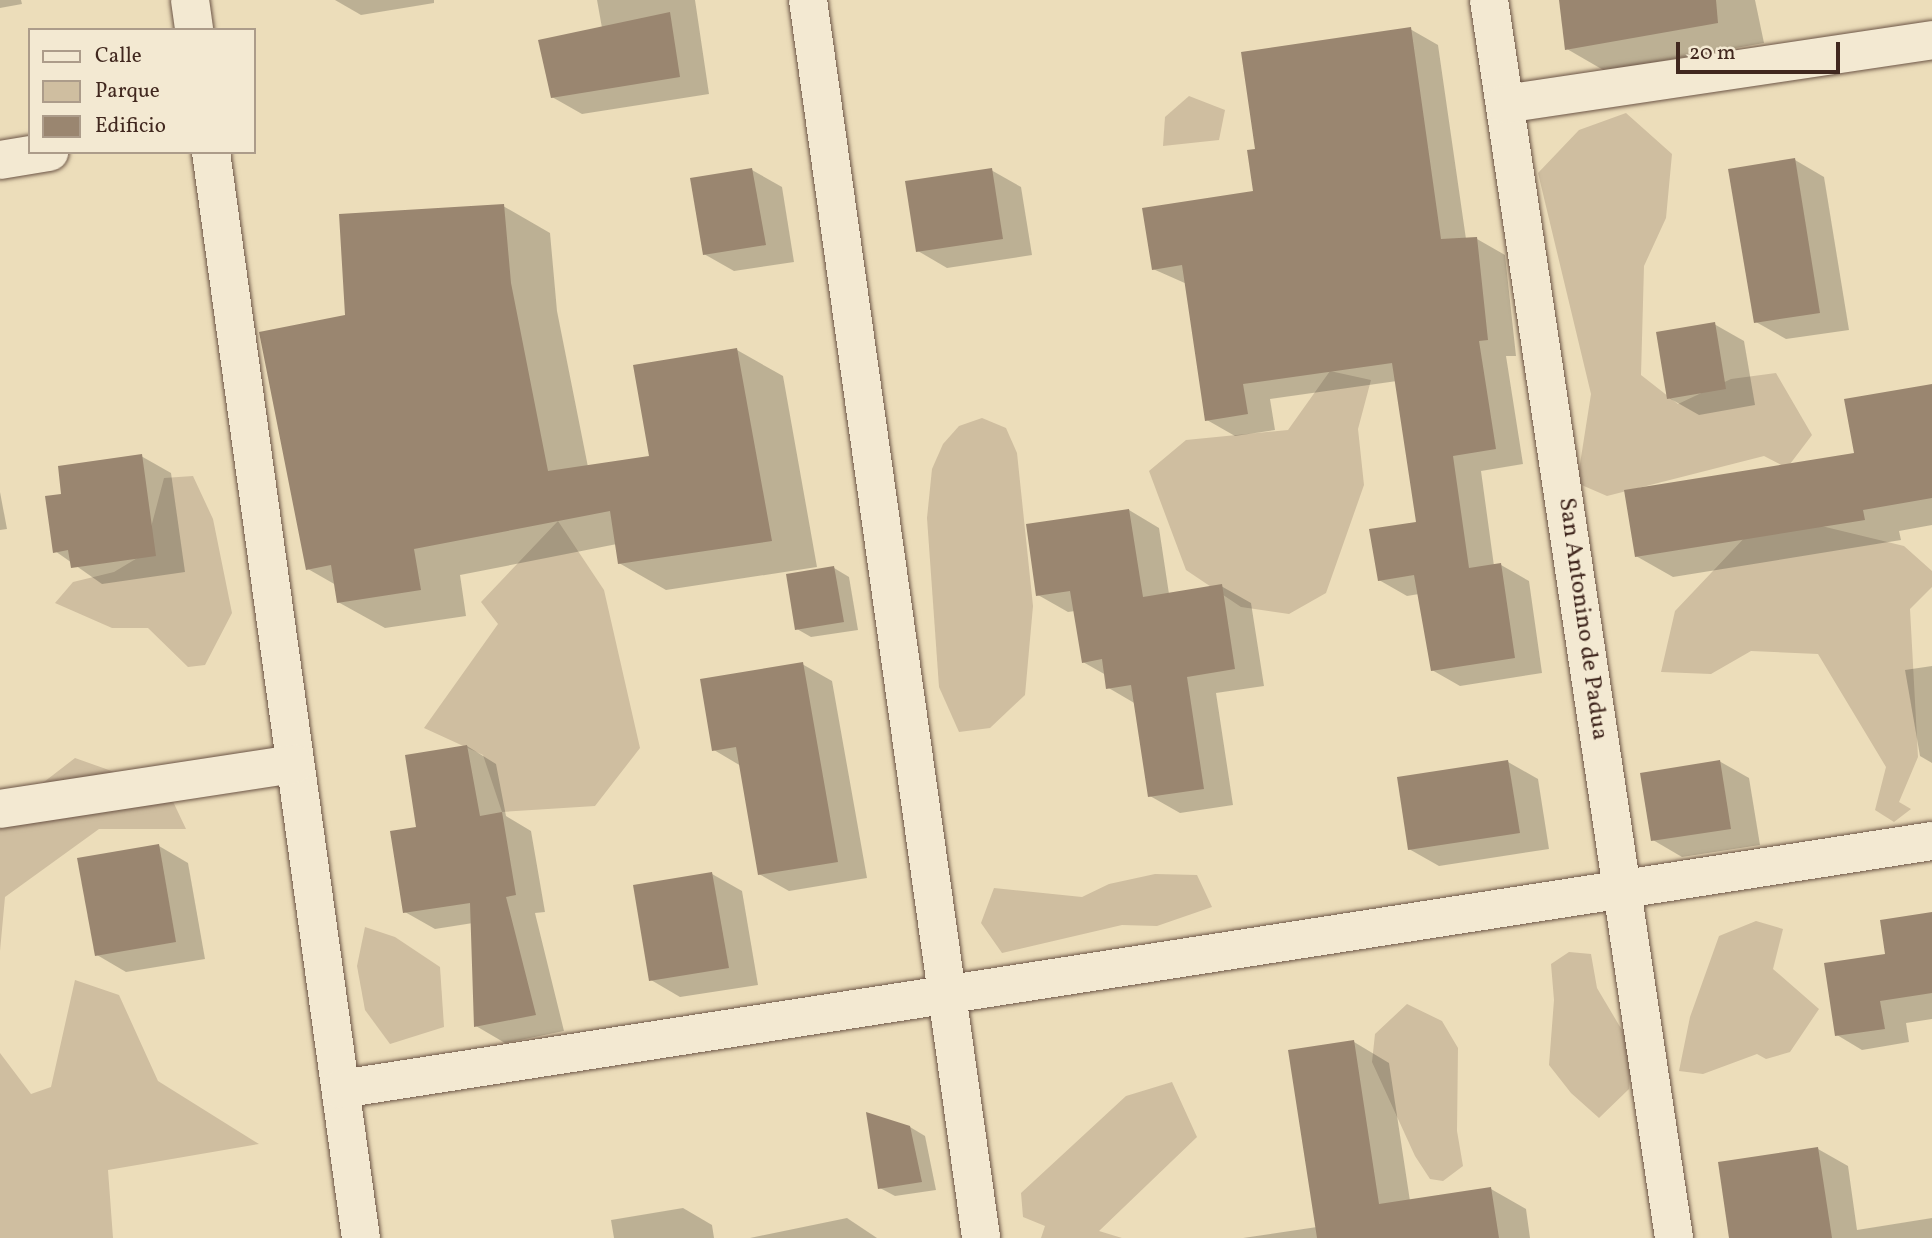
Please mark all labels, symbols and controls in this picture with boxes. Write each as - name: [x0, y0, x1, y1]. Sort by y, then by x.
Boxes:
- legend: [28, 28, 256, 154]
- scale bar: [1680, 28, 1844, 72]
- text: 20 m: [1689, 39, 1735, 68]
- text: Calle: [95, 42, 142, 71]
- text: Parque: [95, 77, 160, 106]
- text: Edificio: [95, 112, 166, 141]
- street label: San Antonino de Padua: [1551, 496, 1613, 742]

